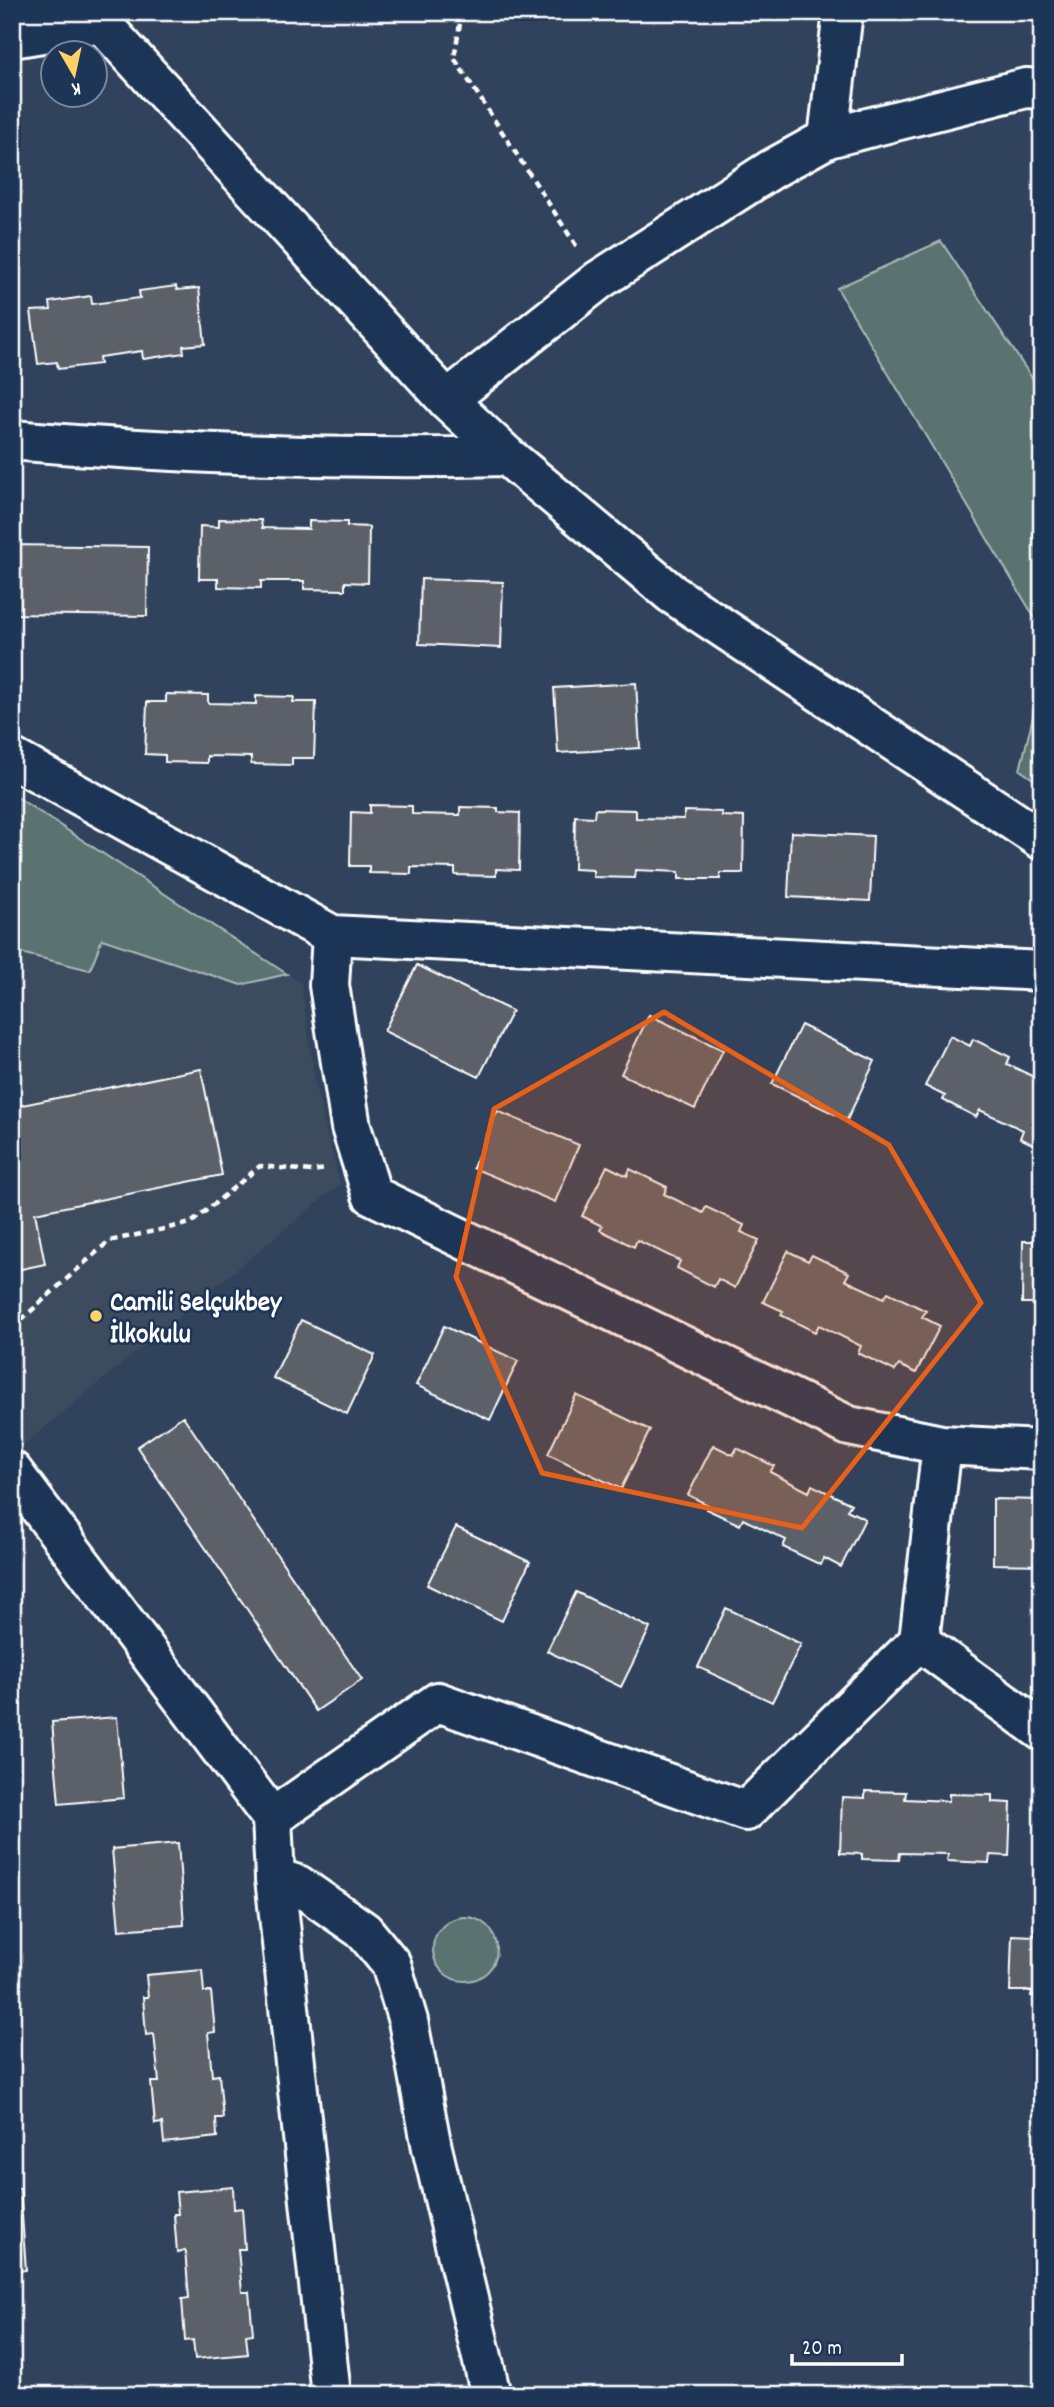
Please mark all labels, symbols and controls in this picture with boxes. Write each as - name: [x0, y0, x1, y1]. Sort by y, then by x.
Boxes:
- north arrow: [38, 38, 108, 108]
- text: K: [69, 73, 83, 101]
- place label: Camili Selçukbey İlkokulu: [110, 1285, 283, 1357]
- marker: Camili Selçukbey İlkokulu: [88, 1308, 104, 1324]
- scale bar: [792, 2323, 902, 2367]
- text: 20 m: [802, 2335, 842, 2365]

